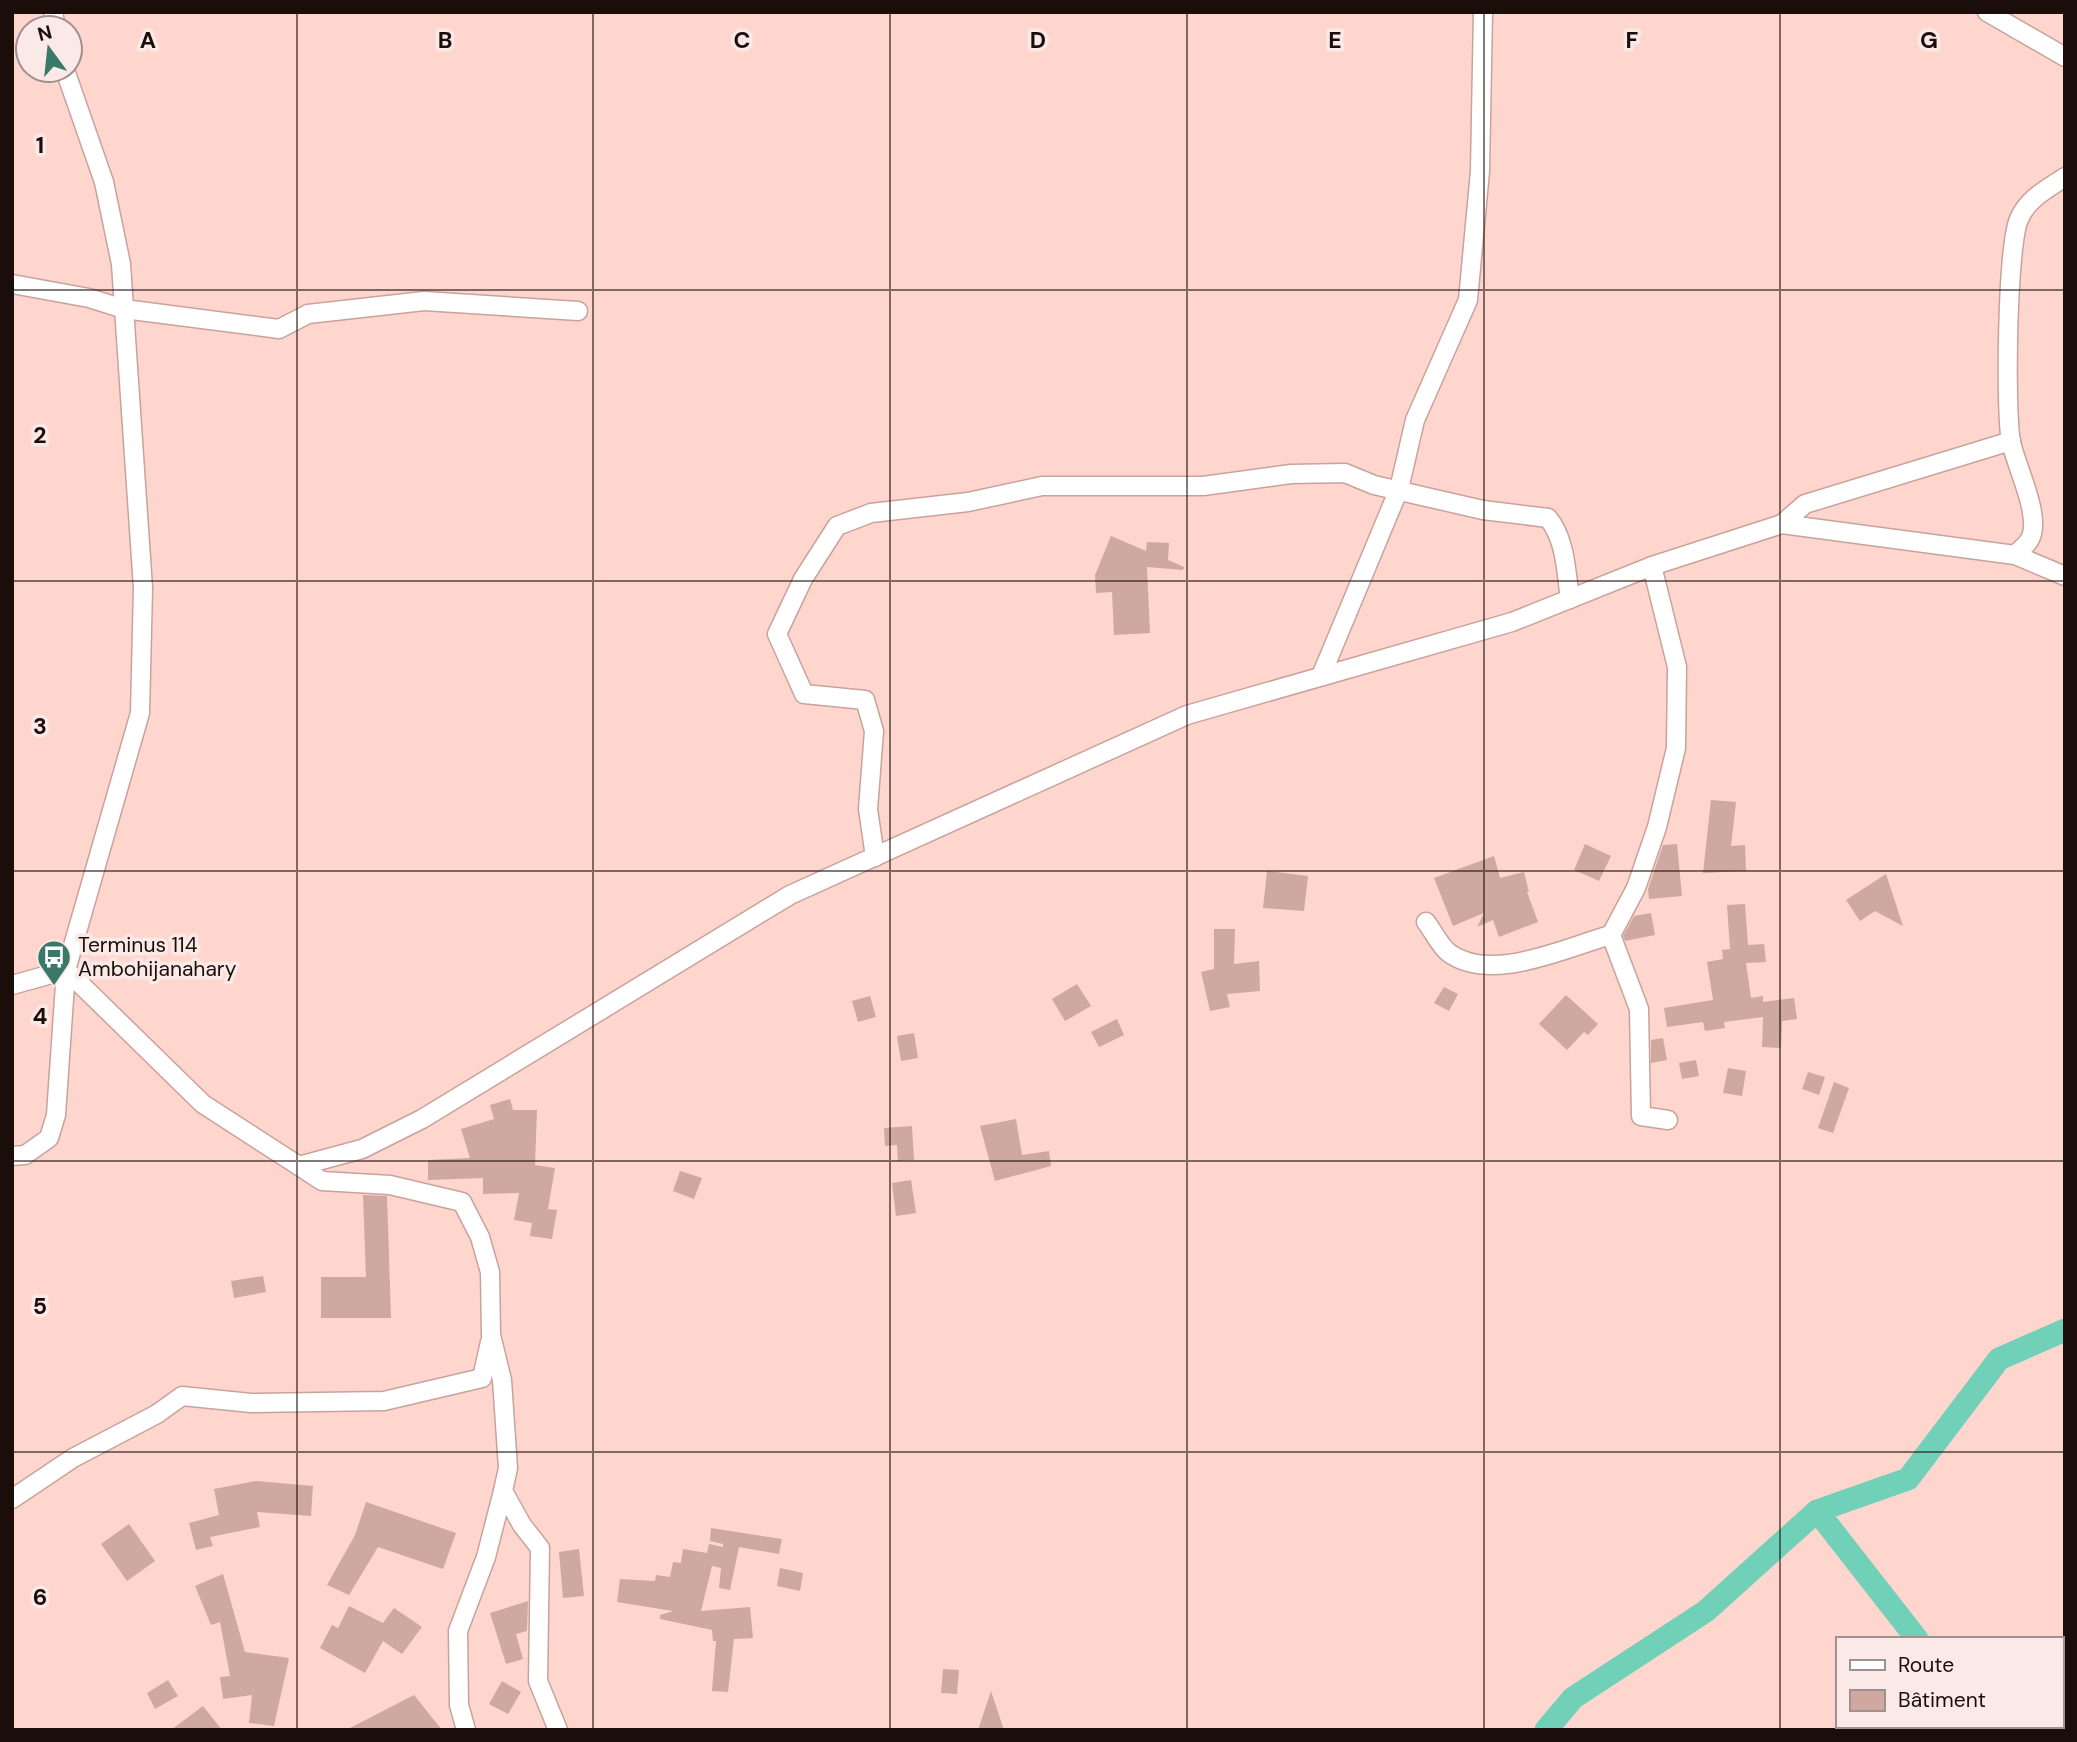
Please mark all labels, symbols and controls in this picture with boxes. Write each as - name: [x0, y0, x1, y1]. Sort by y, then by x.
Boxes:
- north arrow: [14, 14, 84, 84]
- text: N: [35, 19, 55, 47]
- text: A: [140, 25, 156, 55]
- text: B: [438, 25, 452, 55]
- text: C: [734, 25, 750, 55]
- text: D: [1030, 25, 1046, 55]
- text: E: [1328, 25, 1342, 55]
- text: F: [1626, 25, 1639, 55]
- text: G: [1920, 25, 1938, 55]
- text: 1: [36, 130, 44, 160]
- text: 2: [33, 420, 47, 450]
- text: 3: [33, 711, 47, 741]
- place label: Terminus 114 Ambohijanahary: [78, 931, 237, 983]
- bus stop icon: Terminus 114 Ambohijanahary: [35, 938, 73, 987]
- text: 4: [33, 1001, 48, 1031]
- text: 5: [33, 1291, 47, 1321]
- text: 6: [33, 1582, 47, 1612]
- legend: [1836, 1637, 2063, 1728]
- text: Route: [1898, 1651, 1954, 1679]
- text: Bâtiment: [1898, 1686, 1986, 1714]

